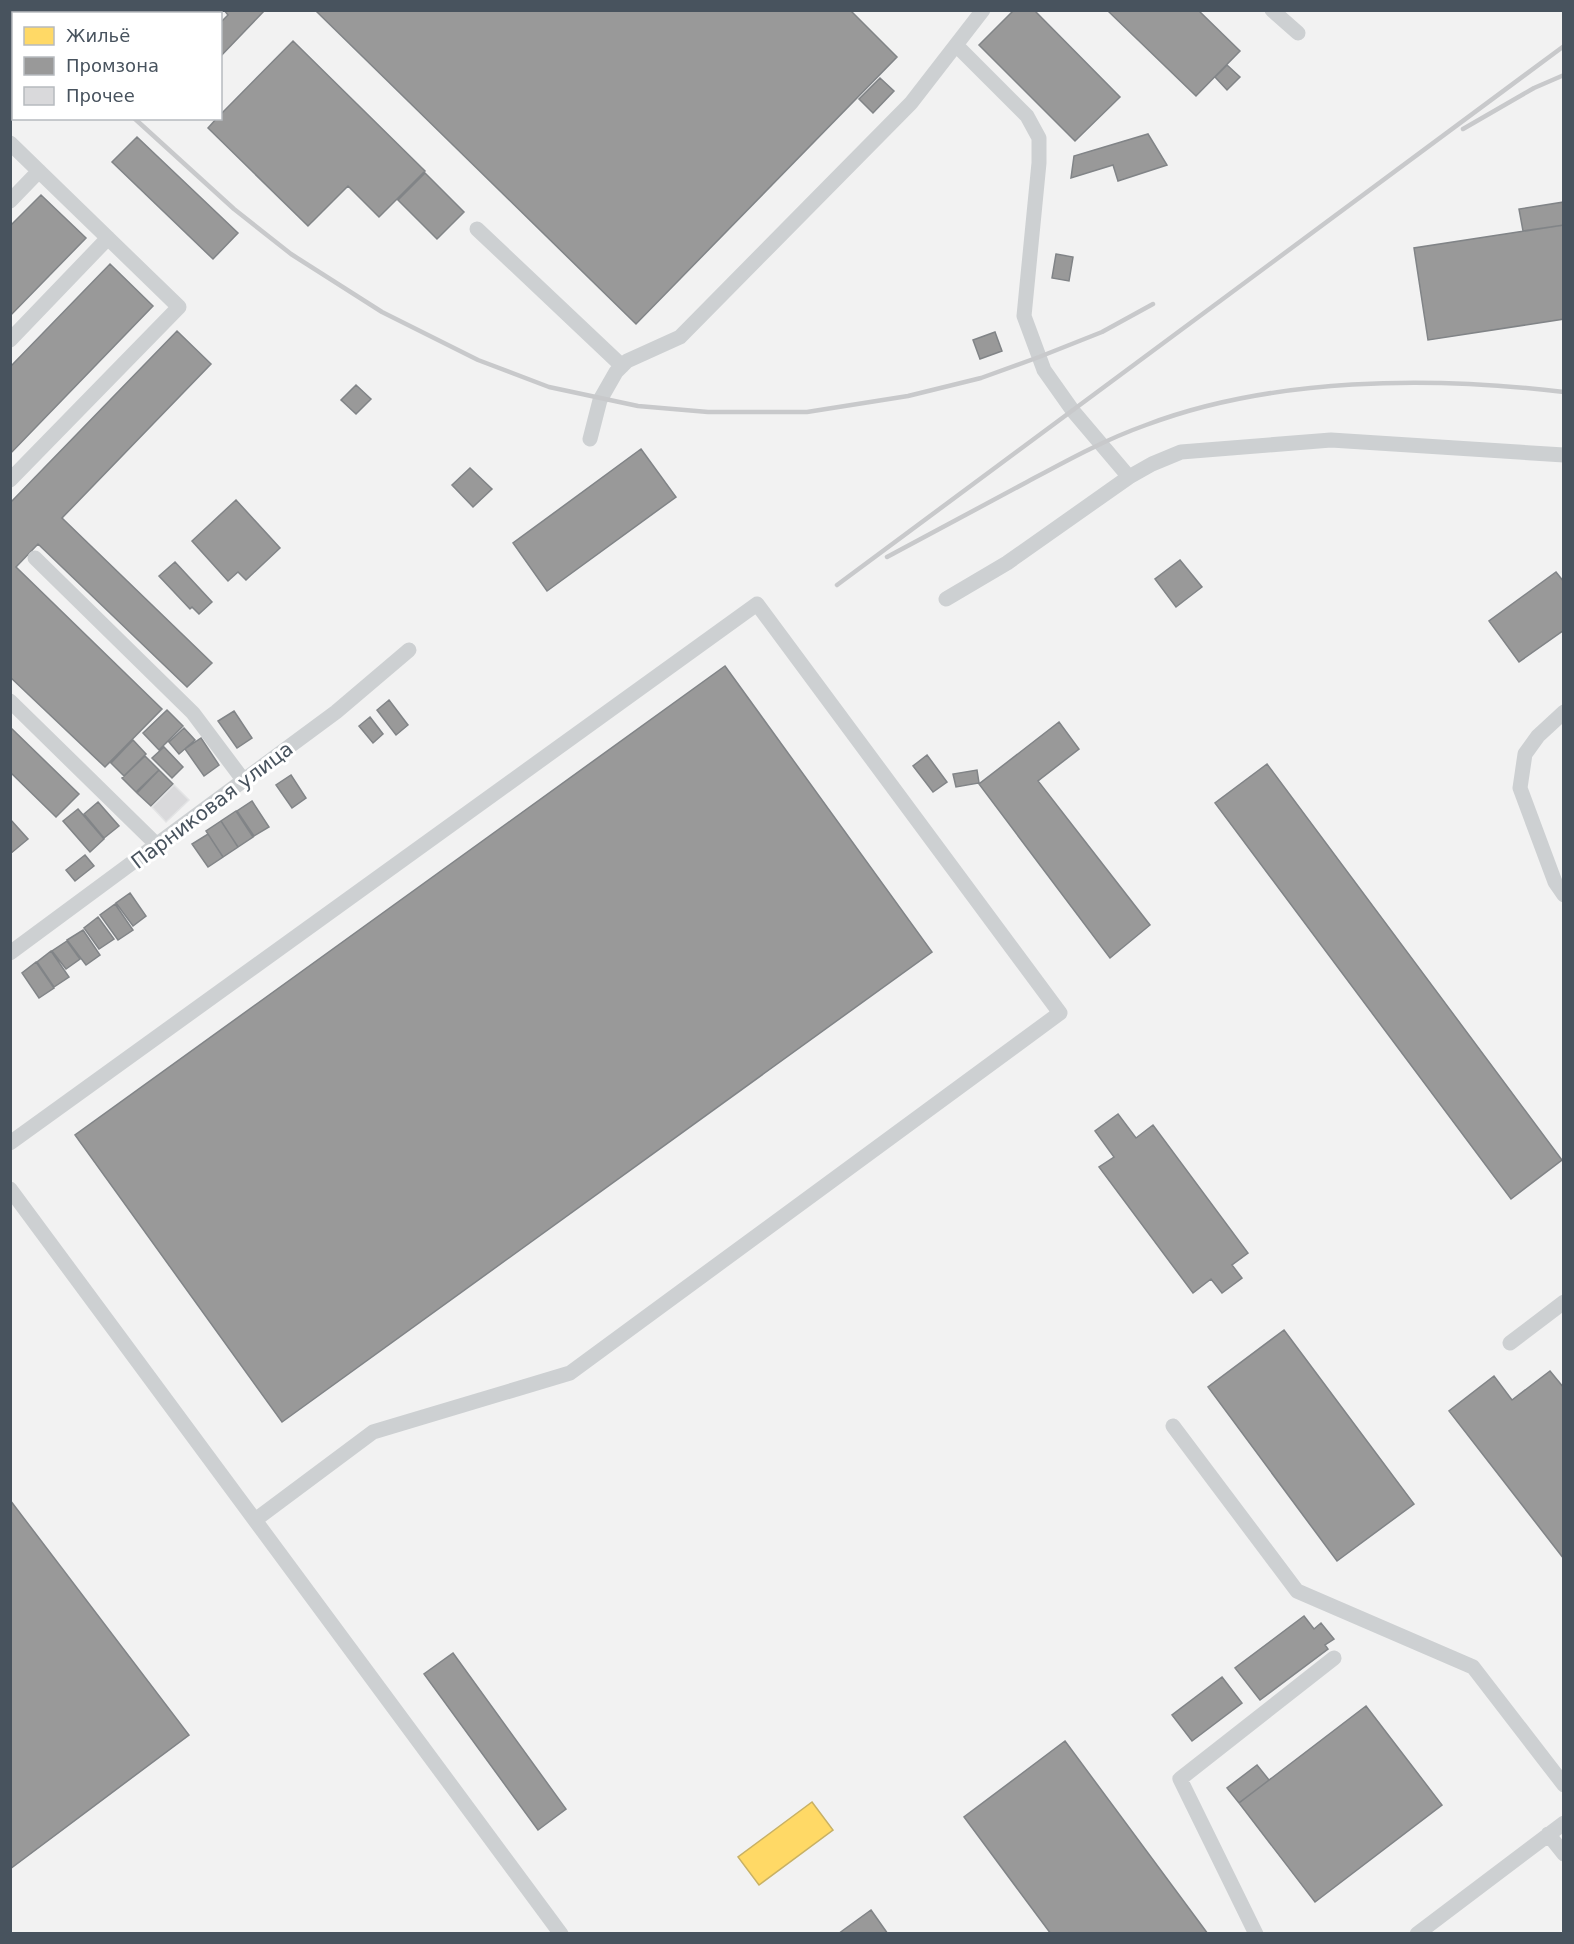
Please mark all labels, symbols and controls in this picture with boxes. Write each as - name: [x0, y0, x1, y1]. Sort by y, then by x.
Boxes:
- legend: [12, 12, 222, 120]
- text: Жильё: [66, 25, 130, 46]
- text: Промзона: [66, 55, 159, 76]
- text: Прочее: [66, 85, 135, 106]
- street label: Парниковая улица: [126, 736, 298, 874]

